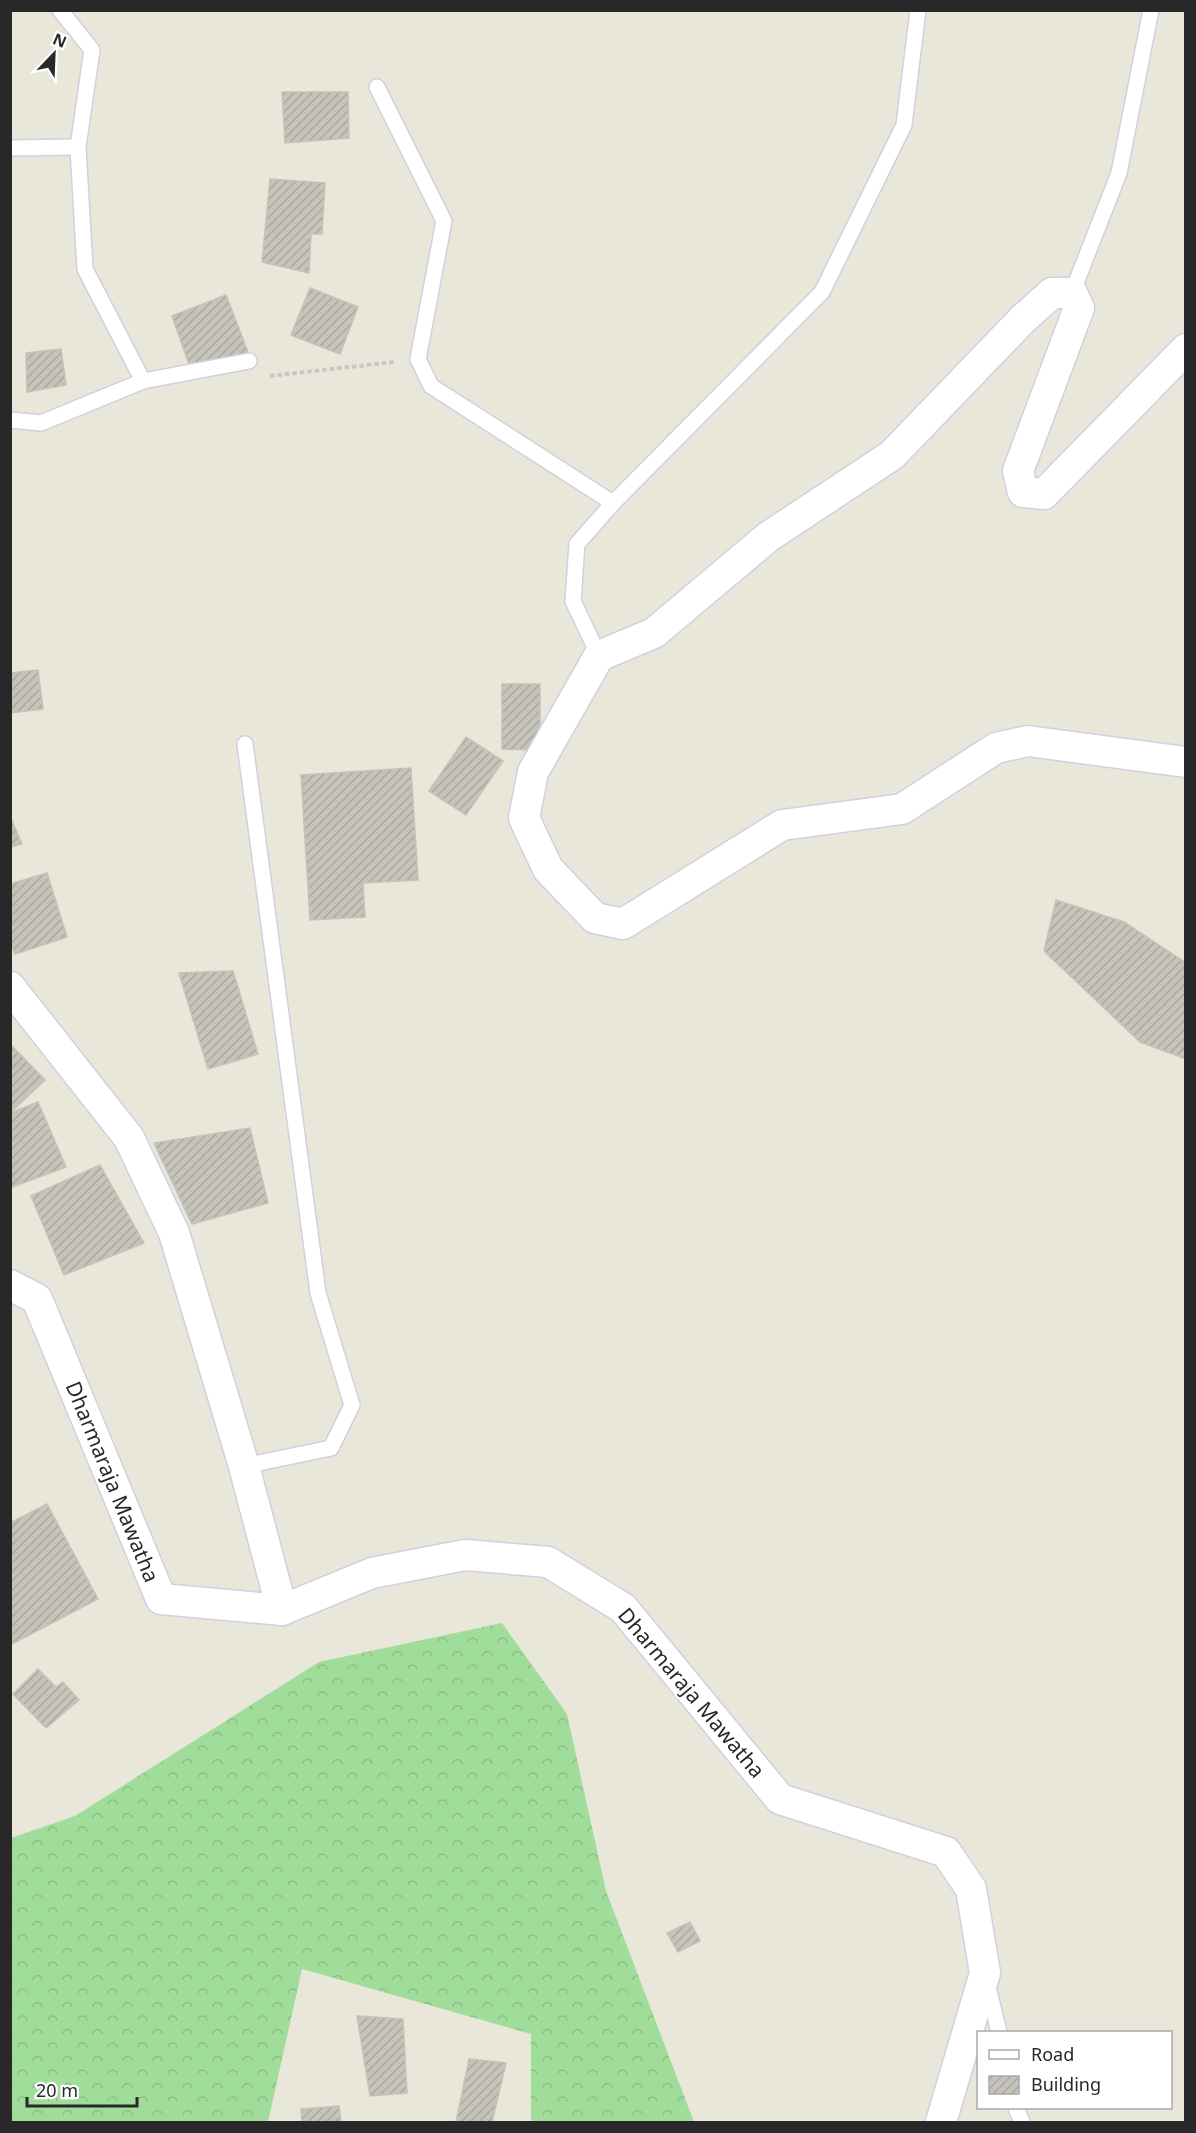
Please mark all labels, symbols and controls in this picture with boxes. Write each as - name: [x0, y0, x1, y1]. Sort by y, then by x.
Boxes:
- north arrow: [24, 24, 84, 84]
- text: N: [50, 28, 70, 53]
- street label: Dharmaraja Mawatha: [60, 1377, 166, 1586]
- street label: Dharmaraja Mawatha: [612, 1601, 771, 1783]
- legend: [977, 2031, 1172, 2109]
- text: Road: [1031, 2042, 1074, 2066]
- scale bar: [27, 2070, 136, 2108]
- text: Building: [1031, 2072, 1101, 2096]
- text: 20 m: [36, 2078, 78, 2102]

